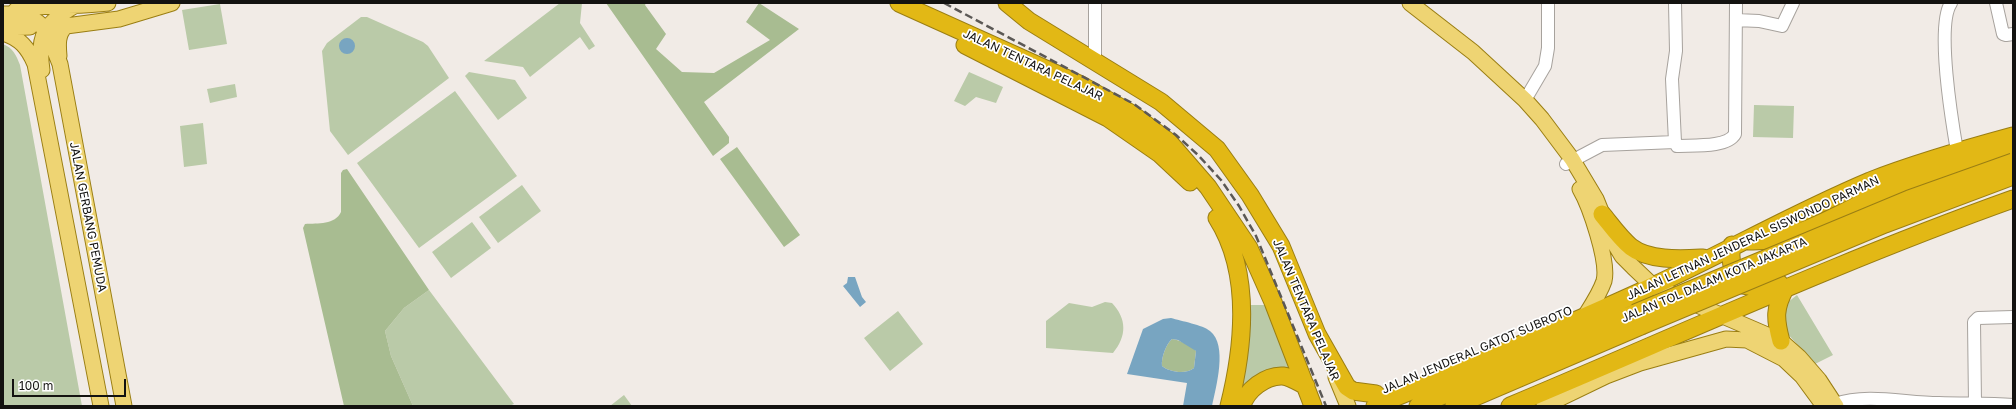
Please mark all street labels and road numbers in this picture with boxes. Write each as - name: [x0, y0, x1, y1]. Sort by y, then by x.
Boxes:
- street label: JALAN TENTARA PELAJAR: [961, 26, 1105, 104]
- street label: JALAN GERBANG PEMUDA: [66, 141, 110, 293]
- street label: JALAN LETNAN JENDERAL SISWONDO PARMAN: [1625, 173, 1881, 303]
- street label: JALAN TOL DALAM KOTA JAKARTA: [1619, 234, 1809, 326]
- street label: JALAN TENTARA PELAJAR: [1270, 237, 1342, 383]
- street label: JALAN JENDERAL GATOT SUBROTO: [1380, 303, 1574, 397]

